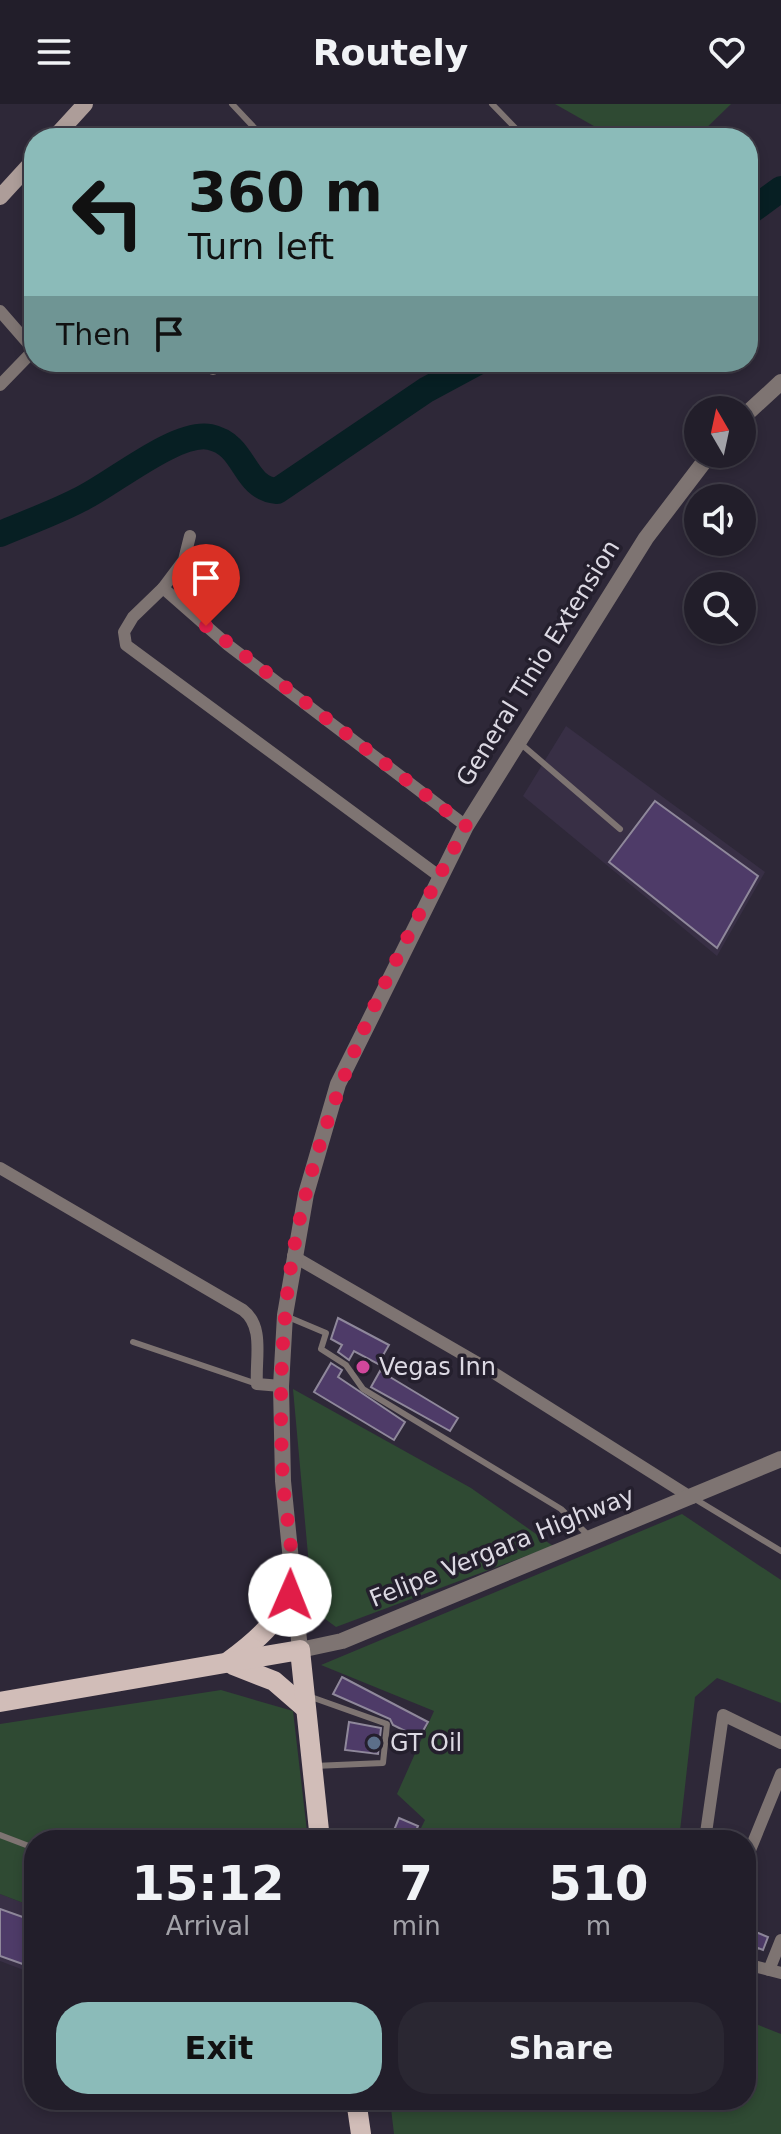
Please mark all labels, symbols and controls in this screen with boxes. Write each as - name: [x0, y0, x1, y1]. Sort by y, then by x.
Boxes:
- icon: menu: [32, 30, 76, 74]
- icon: heart: [705, 30, 749, 74]
- text: Routely: [313, 32, 468, 73]
- text: 360 m: [188, 159, 383, 224]
- icon: left: [56, 160, 160, 264]
- text: Turn left: [188, 226, 334, 267]
- icon: arrive: [147, 312, 191, 356]
- text: Then: [56, 317, 131, 352]
- north arrow: [684, 396, 756, 468]
- map controls: [684, 396, 756, 644]
- button: sound: [684, 484, 756, 556]
- street label: General Tinio Extension: [451, 535, 625, 791]
- pin: [172, 544, 240, 626]
- icon: arrive: [184, 556, 228, 600]
- button: search: [684, 572, 756, 644]
- place label: Vegas Inn: [379, 1353, 496, 1381]
- marker: Vegas Inn: [354, 1358, 372, 1376]
- street label: Felipe Vergara Highway: [366, 1481, 638, 1613]
- position arrow: [248, 1553, 332, 1637]
- place label: GT Oil: [390, 1729, 462, 1757]
- marker: GT Oil: [365, 1734, 383, 1752]
- text: 15:12: [131, 1855, 284, 1911]
- text: 7: [400, 1855, 433, 1911]
- text: 510: [548, 1855, 648, 1911]
- text: Arrival: [166, 1911, 250, 1941]
- text: min: [392, 1911, 441, 1941]
- text: m: [586, 1911, 611, 1941]
- button: Exit: [56, 2002, 382, 2094]
- button: Share: [398, 2002, 724, 2094]

